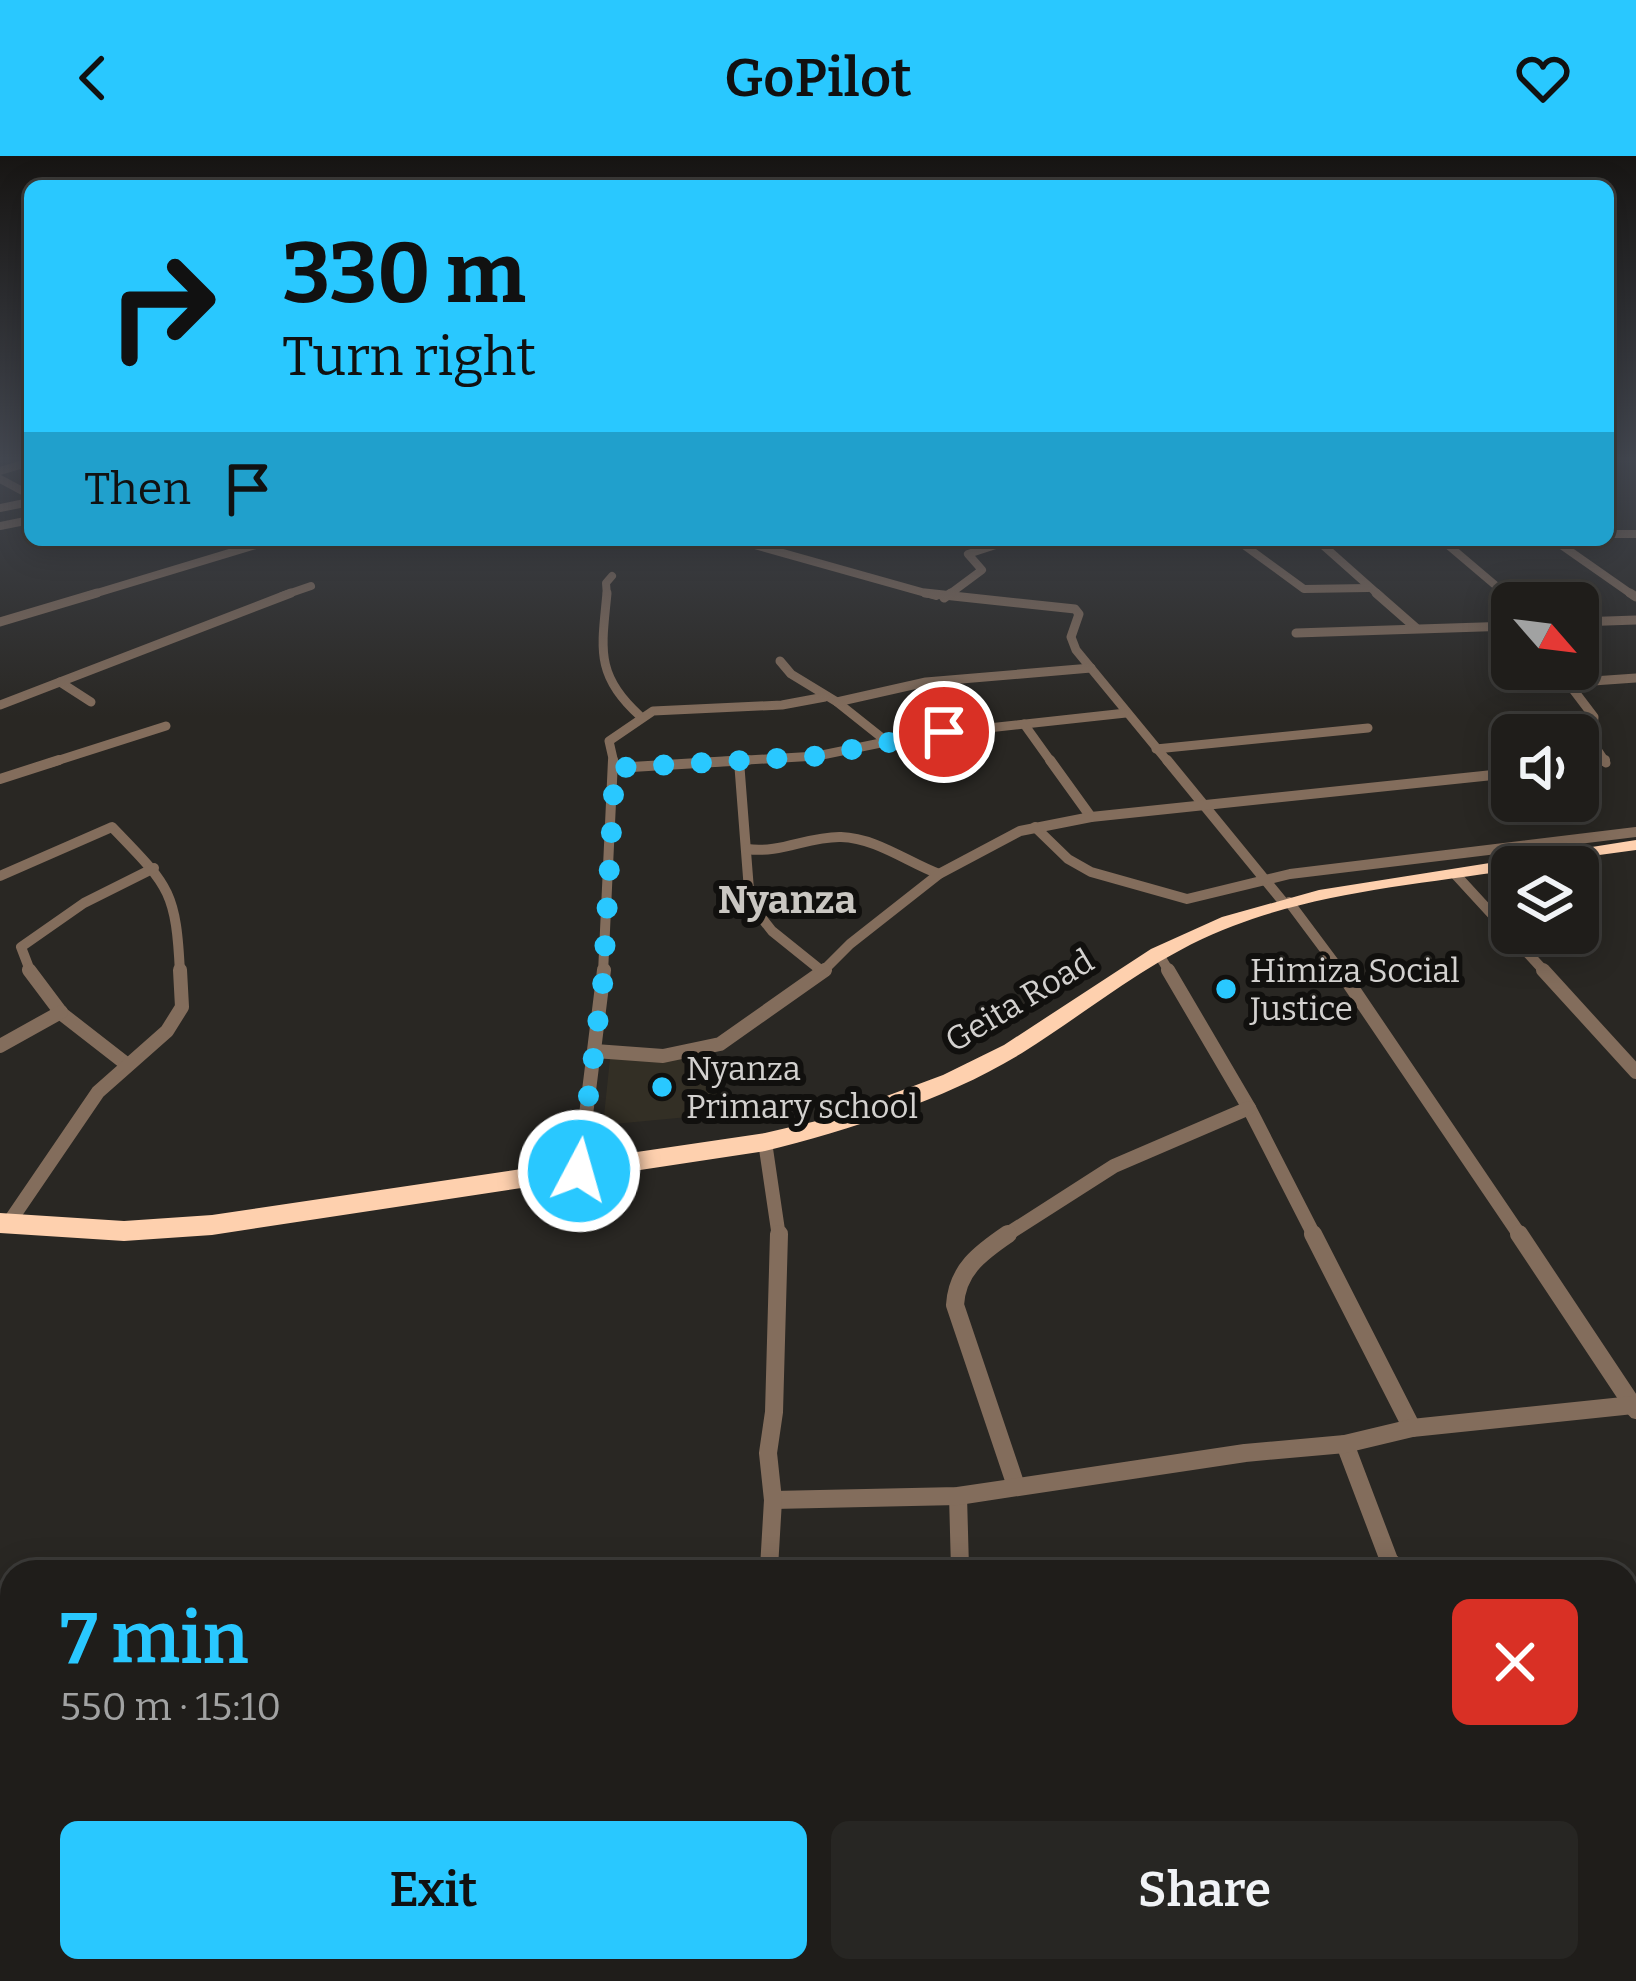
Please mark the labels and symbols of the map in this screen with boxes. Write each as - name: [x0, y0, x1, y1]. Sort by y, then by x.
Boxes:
- north arrow: [1491, 582, 1599, 690]
- pin: [893, 681, 995, 783]
- district label: Nyanza: [718, 877, 856, 923]
- street label: Geita Road: [938, 941, 1101, 1061]
- place label: Himiza Social Justice: [1249, 951, 1460, 1029]
- marker: Himiza Social Justice: [1213, 976, 1239, 1002]
- place label: Nyanza Primary school: [686, 1049, 918, 1127]
- marker: Nyanza Primary school: [649, 1074, 675, 1100]
- position arrow: [516, 1108, 642, 1234]

